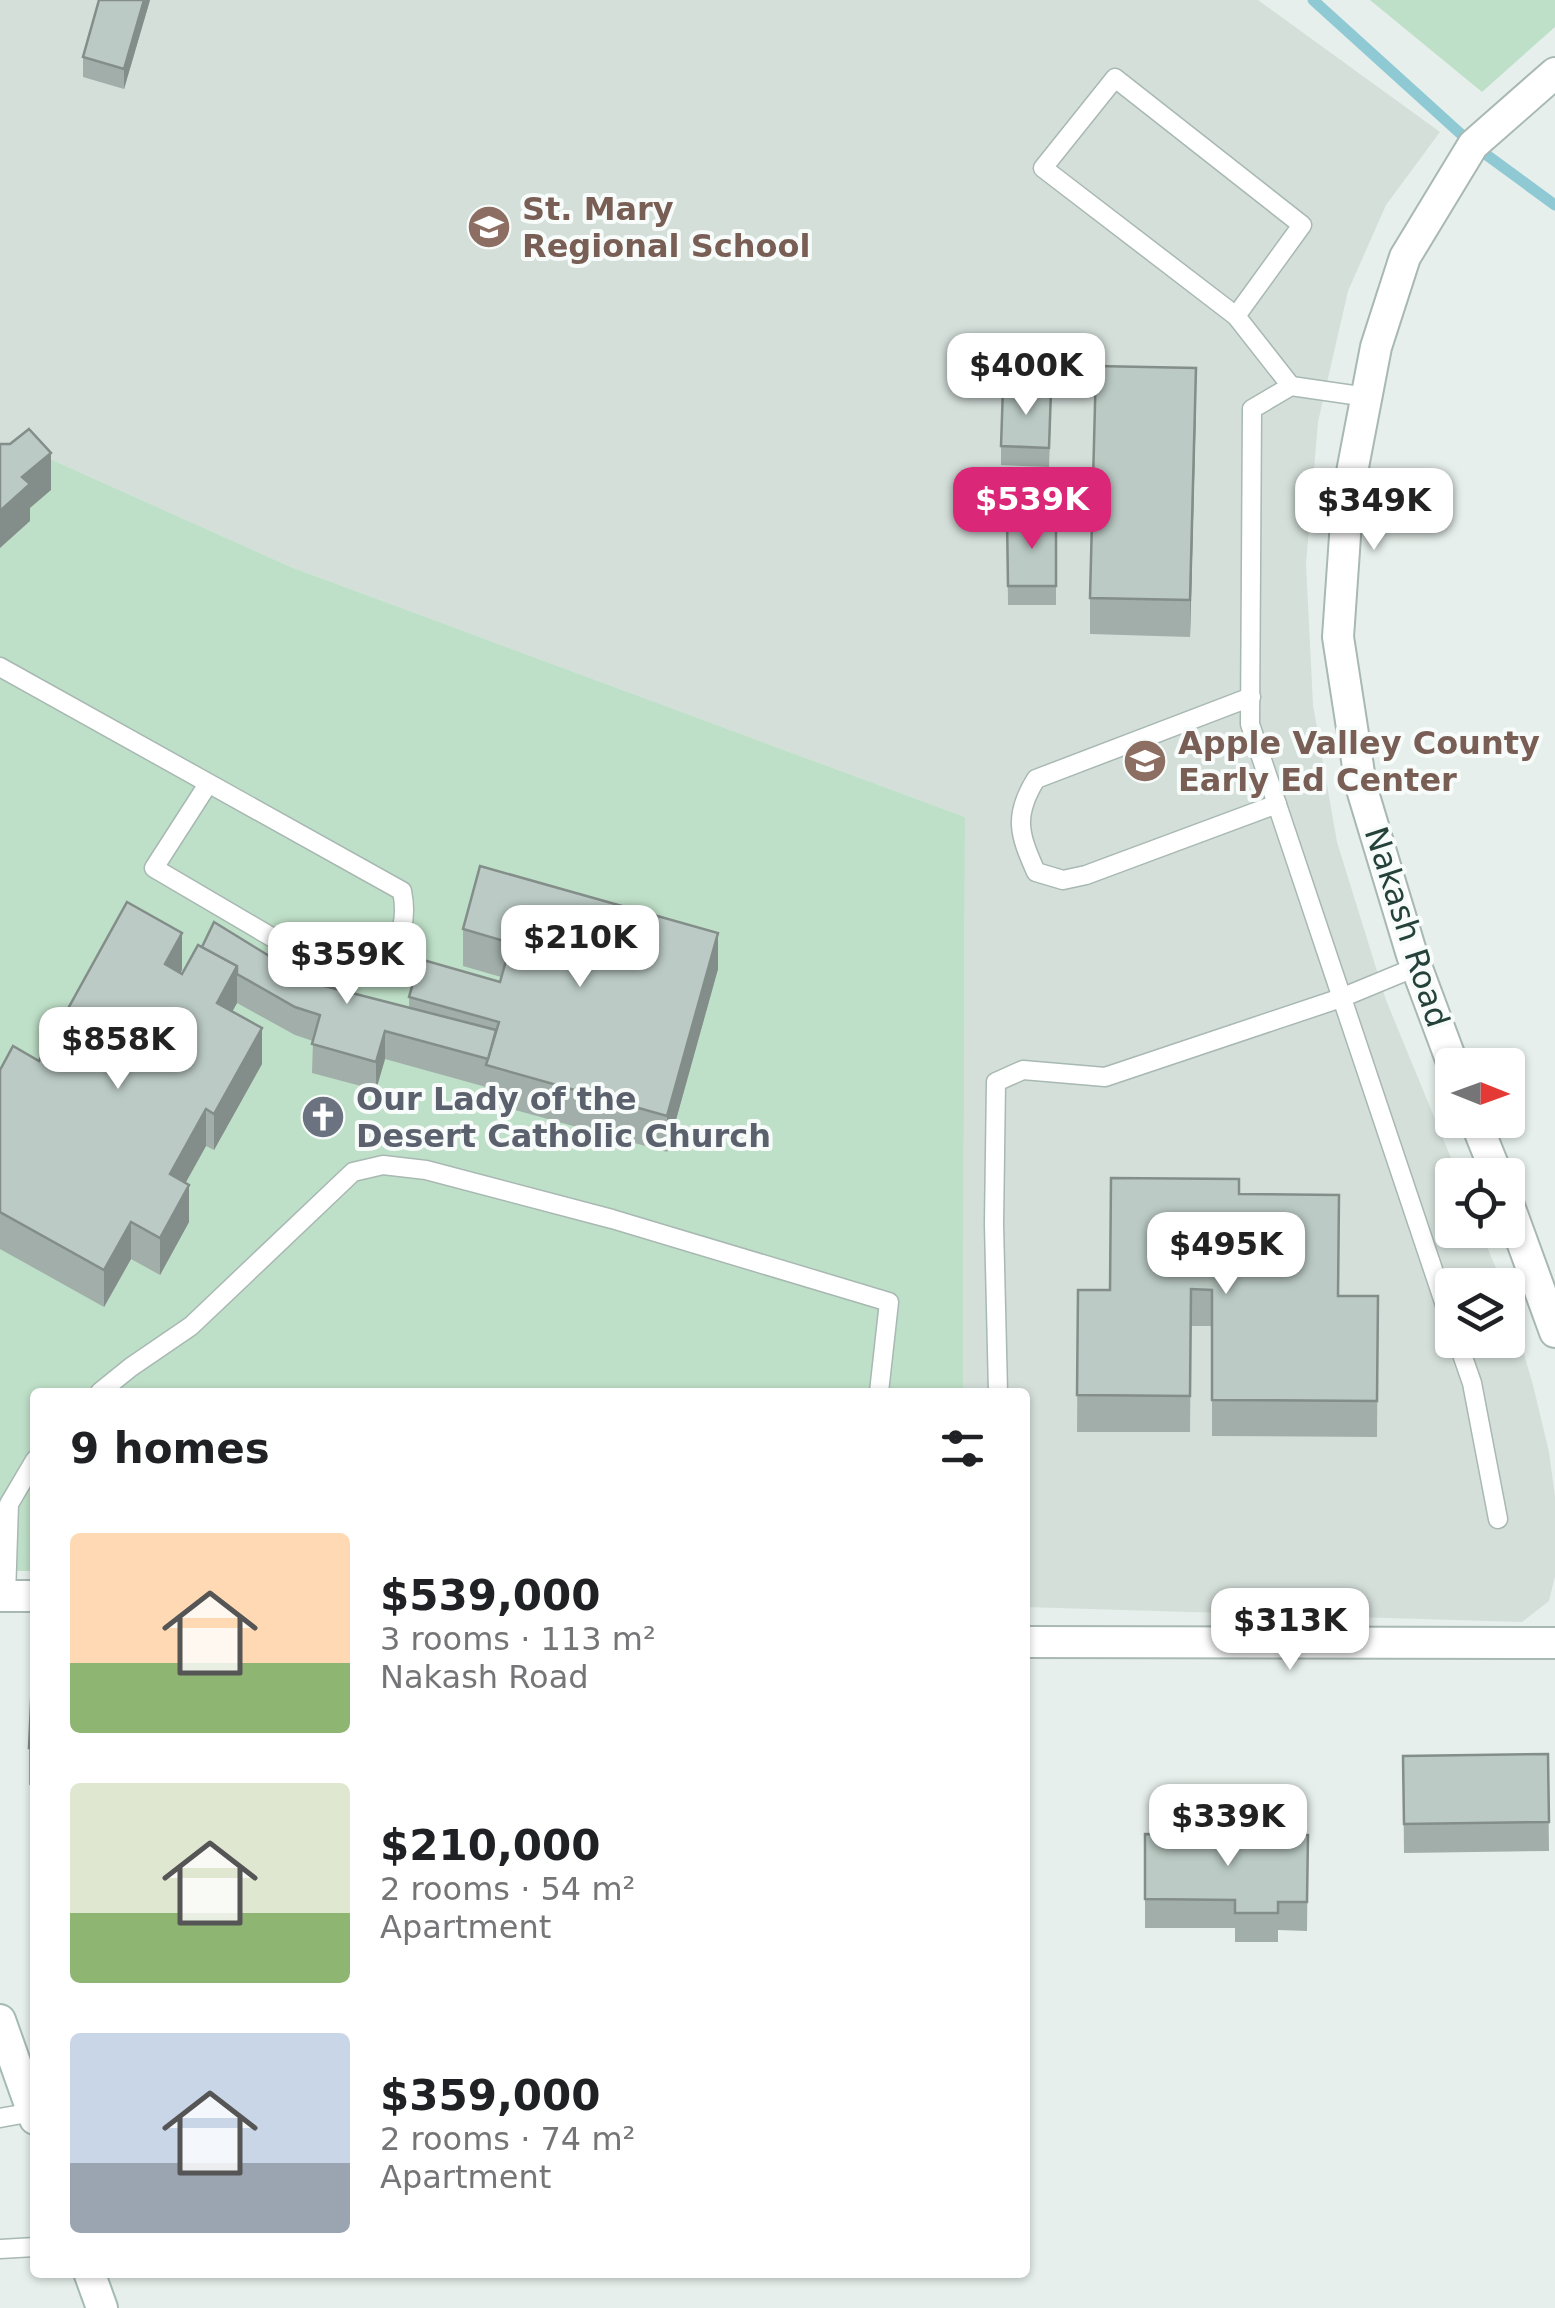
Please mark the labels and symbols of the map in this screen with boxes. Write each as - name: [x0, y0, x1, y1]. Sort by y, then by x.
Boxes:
- place label: St. Mary Regional School: [522, 190, 810, 265]
- school or university icon: St. Mary Regional School: [466, 204, 512, 250]
- pin: $400K: [956, 333, 1096, 418]
- pin: $539K: [962, 467, 1102, 552]
- pin: $349K: [1304, 468, 1444, 553]
- place label: Apple Valley County Early Ed Center: [1178, 724, 1540, 799]
- school or university icon: Apple Valley County Early Ed Center: [1122, 738, 1168, 784]
- street label: Nakash Road: [1357, 822, 1457, 1032]
- pin: $210K: [510, 905, 650, 990]
- pin: $359K: [277, 922, 417, 1007]
- pin: $858K: [48, 1007, 188, 1092]
- north arrow: [1435, 1048, 1525, 1138]
- place label: Our Lady of the Desert Catholic Church: [356, 1080, 771, 1155]
- church icon: Our Lady of the Desert Catholic Church: [300, 1094, 346, 1140]
- pin: $495K: [1156, 1212, 1296, 1297]
- pin: $313K: [1220, 1588, 1360, 1673]
- pin: $339K: [1158, 1784, 1298, 1869]

